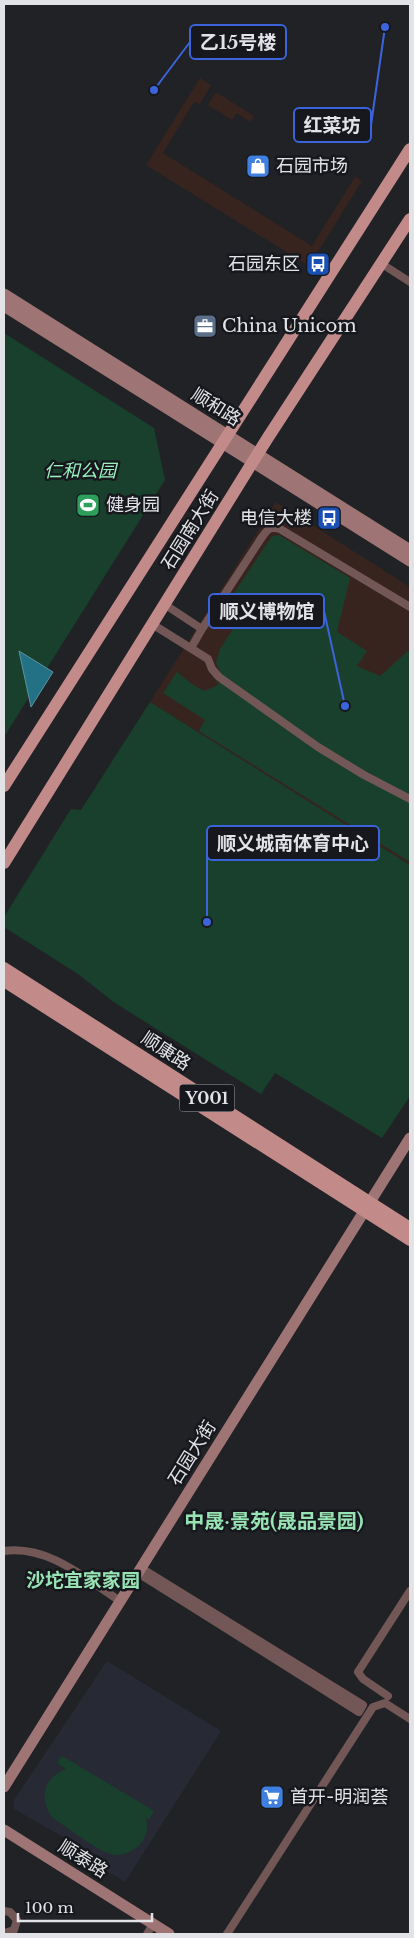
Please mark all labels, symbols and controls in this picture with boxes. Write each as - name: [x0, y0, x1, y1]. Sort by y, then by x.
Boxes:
- callout: 乙15号楼: [190, 25, 286, 59]
- text: 乙15号楼: [200, 31, 276, 54]
- callout: 红菜坊: [294, 108, 371, 142]
- text: 红菜坊: [303, 114, 361, 137]
- shop icon: 石园市场: [245, 153, 271, 179]
- place label: 石园市场: [276, 155, 348, 177]
- bus stop icon: 石园东区: [305, 251, 331, 277]
- place label: 石园东区: [228, 253, 300, 275]
- office icon: China Unicom: [192, 313, 218, 339]
- place label: China Unicom: [222, 315, 357, 337]
- street label: 顺和路: [187, 383, 245, 431]
- park label: 仁和公园: [44, 460, 119, 482]
- street label: 石园南大街: [157, 486, 223, 574]
- sports icon: 健身园: [75, 492, 101, 518]
- place label: 健身园: [106, 494, 160, 516]
- bus stop icon: 电信大楼: [316, 505, 342, 531]
- place label: 电信大楼: [240, 507, 312, 529]
- callout: 顺义博物馆: [209, 594, 324, 628]
- text: 顺义博物馆: [219, 600, 315, 623]
- callout: 顺义城南体育中心: [207, 826, 379, 860]
- text: 顺义城南体育中心: [217, 832, 369, 855]
- street label: 顺康路: [137, 1027, 195, 1075]
- road number: Y001: [180, 1084, 234, 1112]
- street label: 石园大街: [164, 1417, 220, 1489]
- district label: 中晟·景苑(晟品景园): [184, 1509, 364, 1533]
- district label: 沙坨宜家家园: [26, 1569, 140, 1592]
- supermarket icon: 首开-明润荟: [259, 1784, 285, 1810]
- place label: 首开-明润荟: [290, 1786, 388, 1808]
- street label: 顺泰路: [54, 1835, 112, 1883]
- scale bar: [18, 1890, 151, 1922]
- text: 100 m: [25, 1898, 74, 1917]

